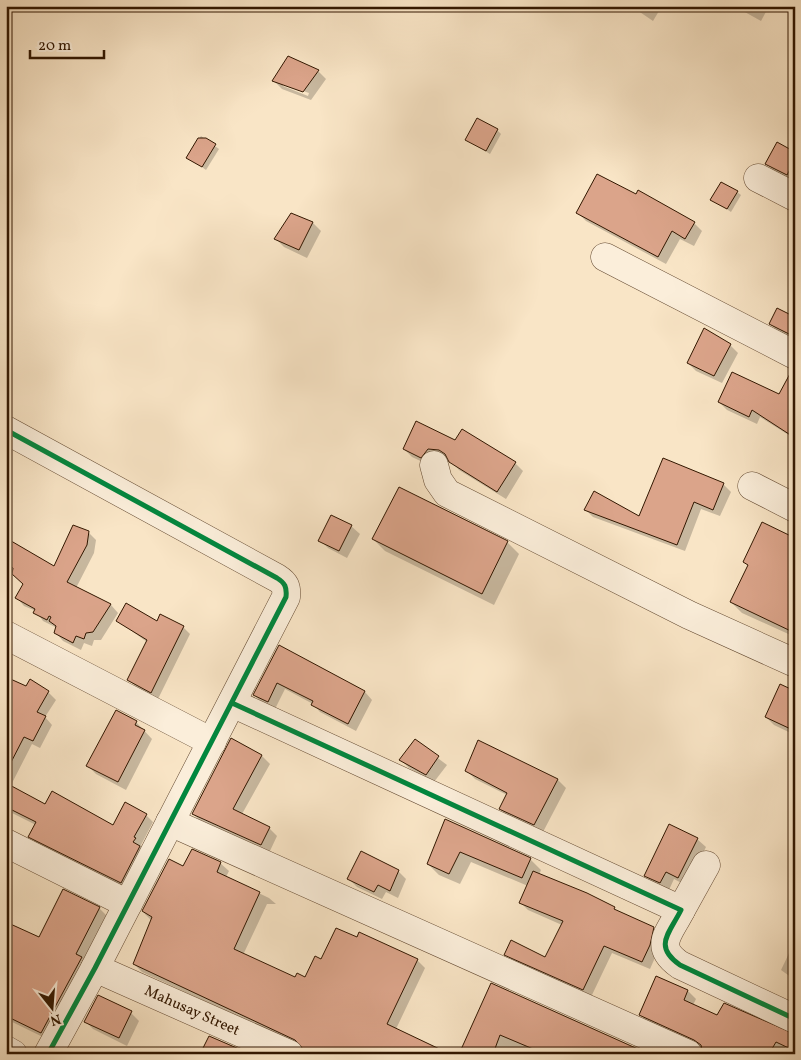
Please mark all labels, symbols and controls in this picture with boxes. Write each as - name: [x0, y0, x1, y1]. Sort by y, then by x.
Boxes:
- scale bar: [30, 28, 104, 60]
- text: 20 m: [38, 36, 71, 57]
- street label: Mahusay Street: [141, 981, 243, 1041]
- north arrow: [28, 982, 78, 1032]
- text: N: [48, 1008, 63, 1030]

